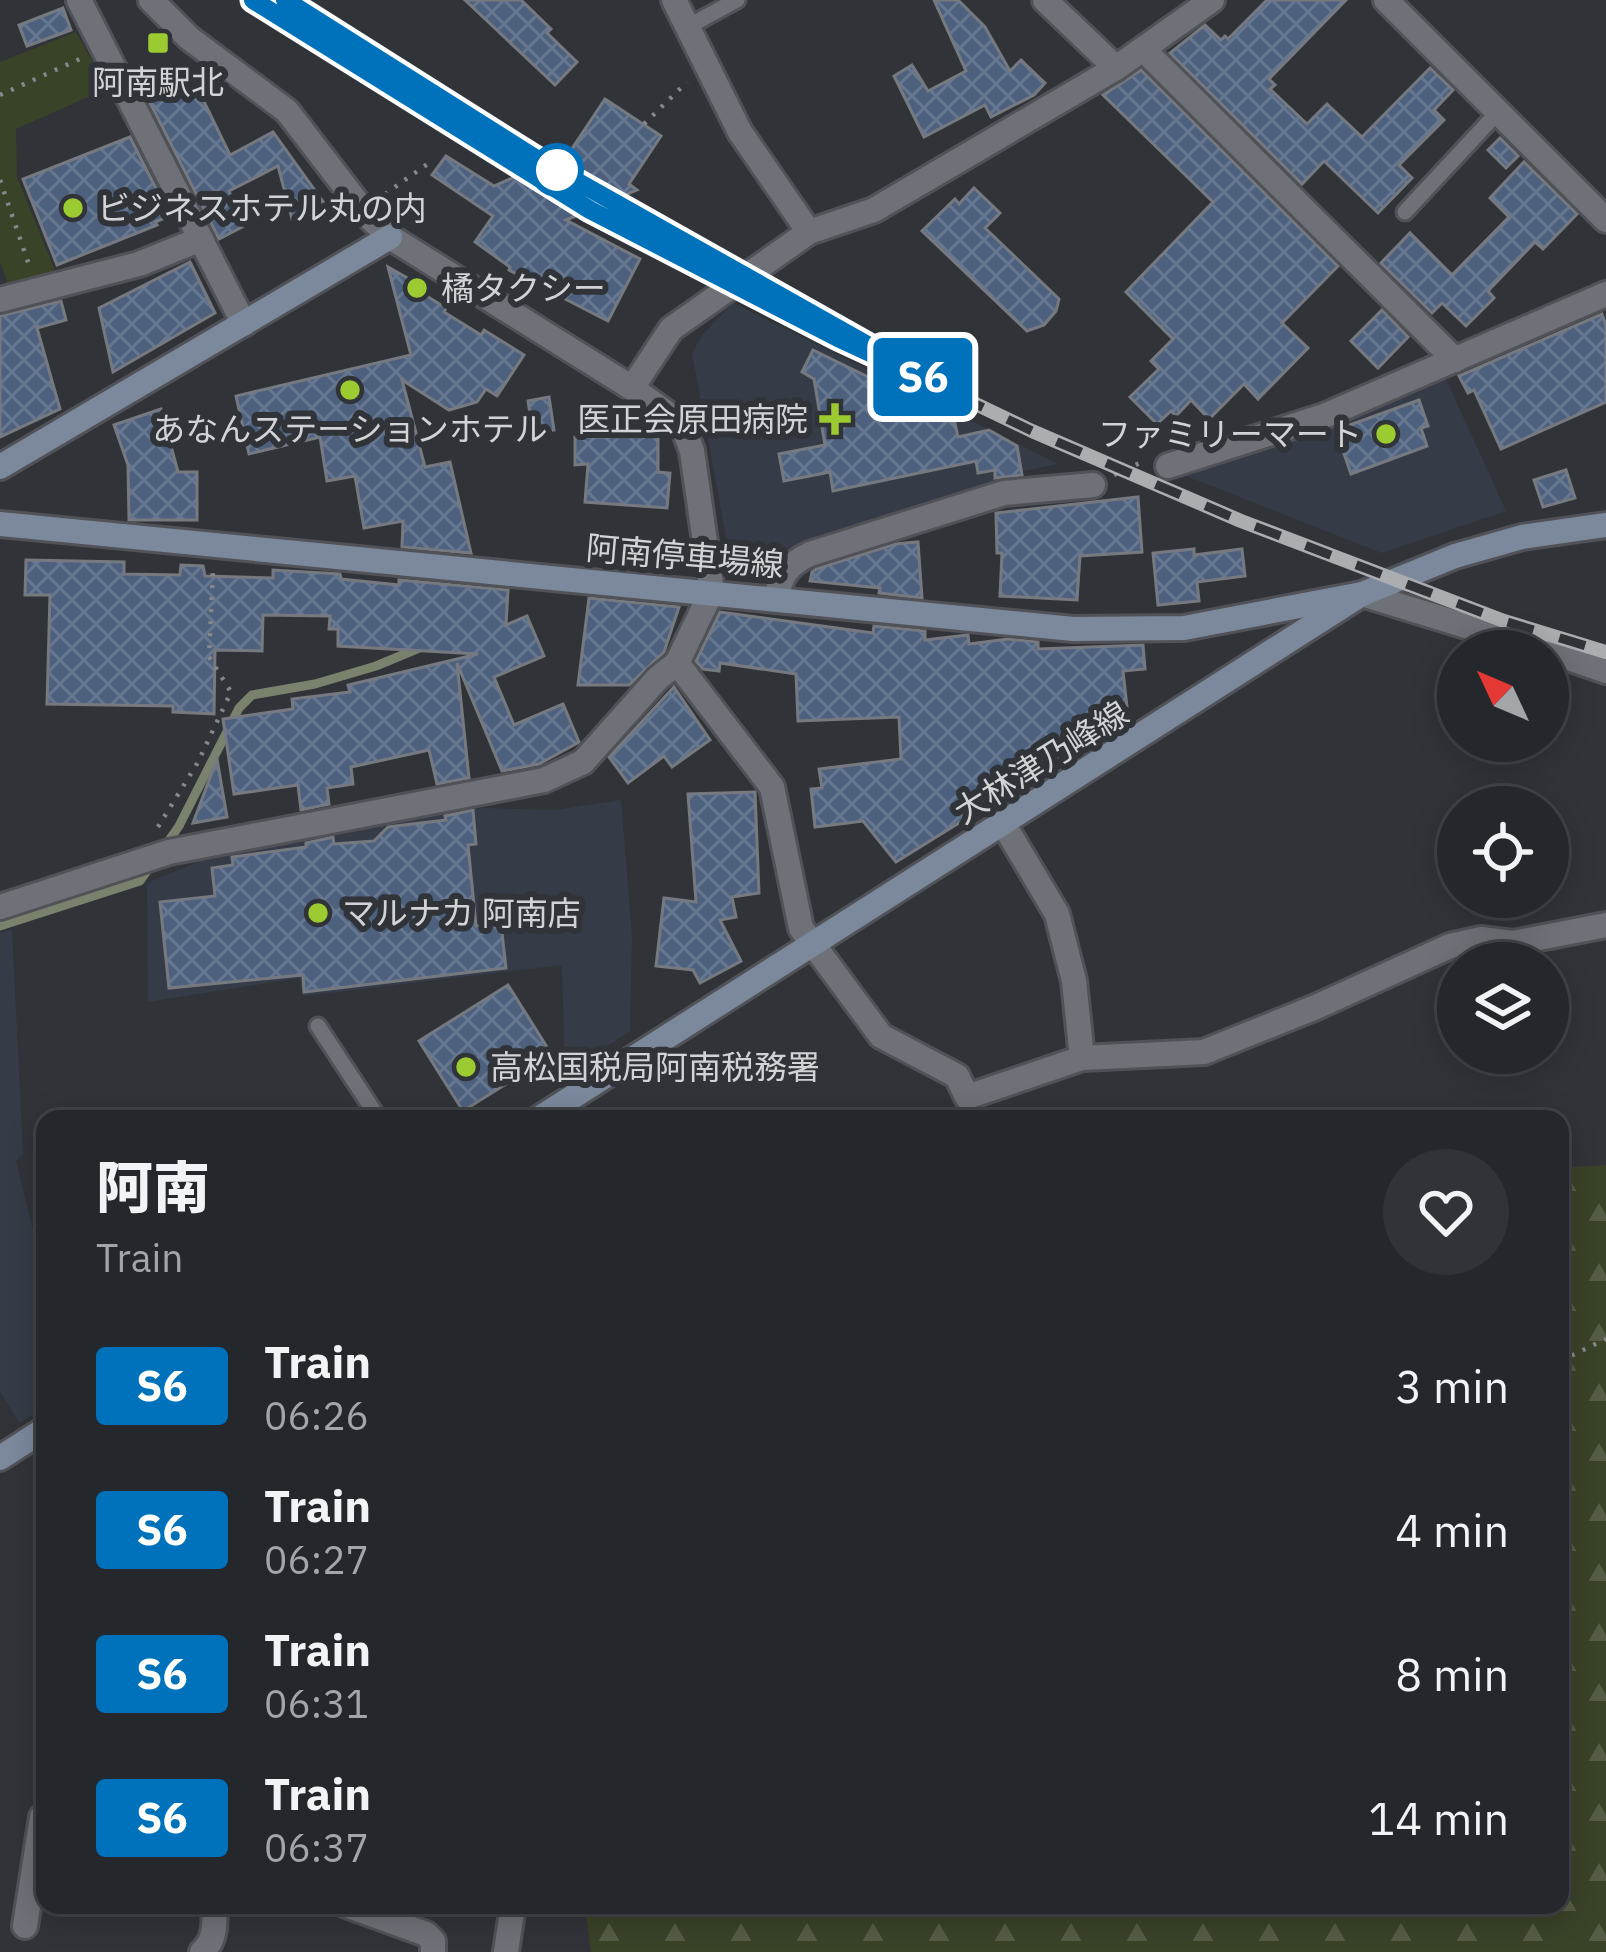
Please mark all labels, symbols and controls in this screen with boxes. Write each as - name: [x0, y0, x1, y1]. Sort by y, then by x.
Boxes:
- marker: 阿南駅北: [145, 30, 171, 56]
- place label: 阿南駅北: [92, 60, 224, 103]
- unlabelled marker: [532, 145, 582, 195]
- place label: ビジネスホテル丸の内: [97, 186, 427, 229]
- marker: ビジネスホテル丸の内: [60, 195, 86, 221]
- place label: 橘タクシー: [441, 266, 606, 309]
- marker: 橘タクシー: [404, 275, 430, 301]
- line badge: S6: [869, 338, 977, 416]
- text: S6: [897, 349, 949, 404]
- marker: あなんステーションホテル: [337, 377, 363, 403]
- place label: 医正会原田病院: [577, 397, 808, 440]
- marker: 医正会原田病院: [819, 403, 851, 435]
- place label: あなんステーションホテル: [152, 407, 548, 450]
- place label: ファミリーマート: [1098, 412, 1362, 455]
- marker: ファミリーマート: [1373, 421, 1399, 447]
- street label: 阿南停車場線: [585, 525, 786, 586]
- north arrow: [1437, 630, 1569, 762]
- map controls: [1437, 630, 1569, 1074]
- street label: 大林津乃峰線: [945, 691, 1136, 832]
- button: locate: [1437, 786, 1569, 918]
- place label: マルナカ 阿南店: [342, 891, 581, 934]
- marker: マルナカ 阿南店: [305, 900, 331, 926]
- button: layers: [1437, 942, 1569, 1074]
- place label: 高松国税局阿南税務署: [490, 1045, 820, 1088]
- marker: 高松国税局阿南税務署: [453, 1054, 479, 1080]
- button: heart: [1383, 1149, 1509, 1275]
- text: 阿南: [96, 1150, 210, 1224]
- text: Train: [96, 1232, 183, 1283]
- text: Train: [264, 1332, 371, 1390]
- text: 3 min: [1395, 1357, 1509, 1415]
- text: S6: [136, 1358, 188, 1413]
- text: 06:26: [264, 1390, 369, 1441]
- text: Train: [264, 1476, 371, 1534]
- text: 4 min: [1395, 1501, 1509, 1559]
- text: S6: [136, 1502, 188, 1557]
- text: 06:27: [264, 1534, 369, 1585]
- text: Train: [264, 1620, 371, 1678]
- text: 8 min: [1395, 1645, 1509, 1703]
- text: S6: [136, 1646, 188, 1701]
- text: 06:31: [264, 1678, 369, 1729]
- text: Train: [264, 1764, 371, 1822]
- text: 14 min: [1368, 1789, 1509, 1847]
- text: S6: [136, 1790, 188, 1845]
- text: 06:37: [264, 1822, 369, 1873]

